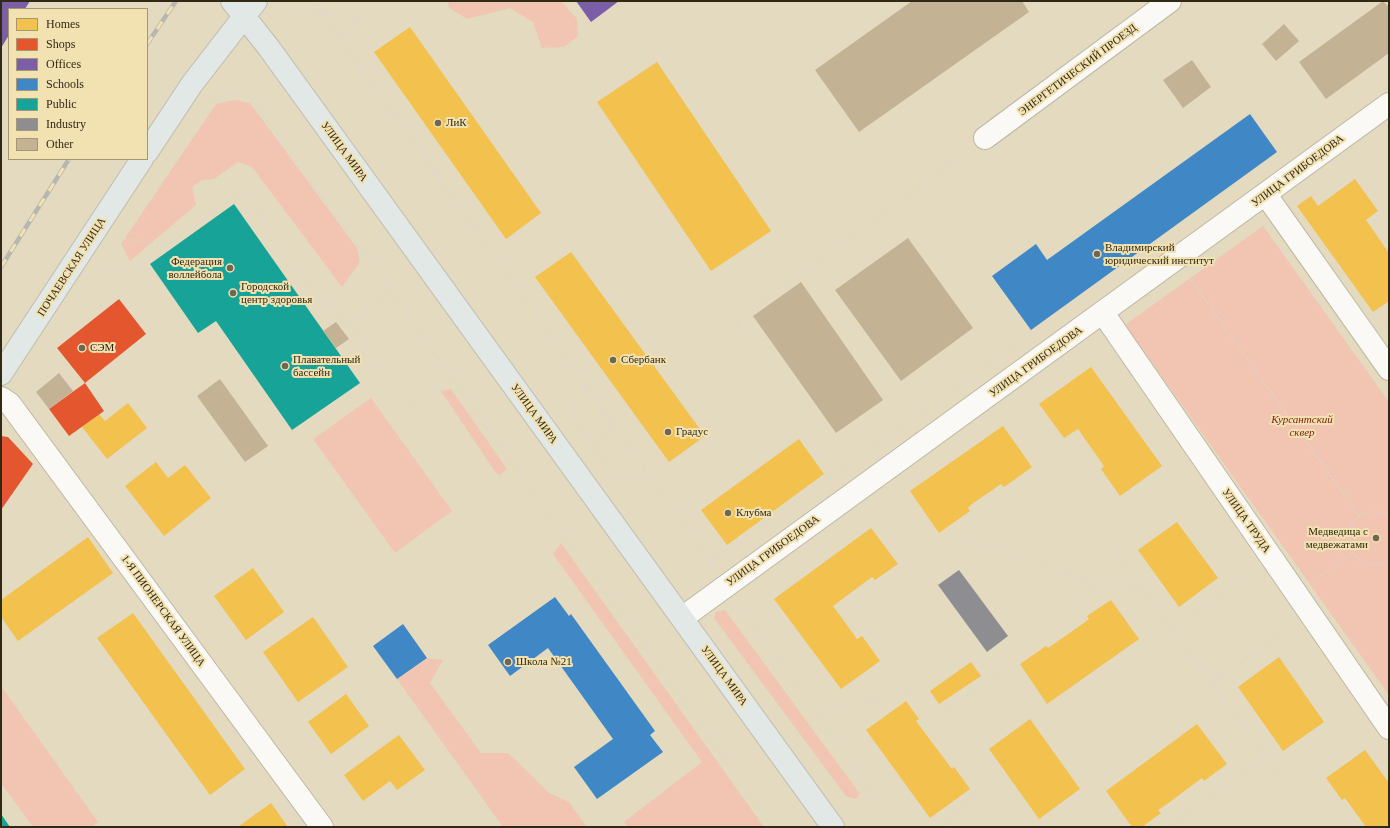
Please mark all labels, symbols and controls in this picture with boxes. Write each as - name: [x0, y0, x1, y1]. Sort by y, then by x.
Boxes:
- legend: [8, 8, 148, 160]
- text: Homes: [46, 17, 80, 31]
- street label: ЭНЕРГЕТИЧЕСКИЙ ПРОЕЗД: [1016, 21, 1140, 119]
- text: Shops: [46, 37, 75, 51]
- text: Offices: [46, 57, 81, 71]
- text: Schools: [46, 77, 84, 91]
- text: Public: [46, 97, 77, 111]
- place label: ЛиК: [446, 116, 467, 130]
- text: Industry: [46, 117, 86, 131]
- marker: ЛиК: [433, 118, 443, 128]
- street label: УЛИЦА МИРА: [318, 119, 370, 185]
- street label: УЛИЦА ГРИБОЕДОВА: [1249, 132, 1347, 210]
- text: Other: [46, 137, 73, 151]
- street label: ПОЧАЕВСКАЯ УЛИЦА: [35, 215, 109, 319]
- place label: Владимирский юридический институт: [1105, 241, 1214, 267]
- marker: Владимирский юридический институт: [1092, 249, 1102, 259]
- place label: Федерация воллейбола: [168, 255, 222, 281]
- marker: Федерация воллейбола: [225, 263, 235, 273]
- place label: Городской центр здоровья: [241, 280, 312, 306]
- marker: Городской центр здоровья: [228, 288, 238, 298]
- street label: УЛИЦА ГРИБОЕДОВА: [987, 324, 1085, 400]
- place label: СЭМ: [90, 341, 114, 355]
- marker: СЭМ: [77, 343, 87, 353]
- place label: Плавательный бассейн: [293, 353, 360, 379]
- place label: Сбербанк: [621, 353, 666, 367]
- marker: Сбербанк: [608, 355, 618, 365]
- marker: Плавательный бассейн: [280, 361, 290, 371]
- street label: УЛИЦА МИРА: [508, 381, 560, 447]
- park label: Курсантский сквер: [1271, 413, 1333, 439]
- place label: Градус: [676, 425, 708, 439]
- marker: Градус: [663, 427, 673, 437]
- street label: УЛИЦА ТРУДА: [1219, 486, 1273, 556]
- place label: Клубма: [736, 506, 771, 520]
- marker: Клубма: [723, 508, 733, 518]
- street label: УЛИЦА ГРИБОЕДОВА: [724, 513, 822, 589]
- place label: Медведица с медвежатами: [1306, 525, 1368, 551]
- marker: Медведица с медвежатами: [1371, 533, 1381, 543]
- street label: 1-Я ПИОНЕРСКАЯ УЛИЦА: [118, 553, 208, 669]
- street label: УЛИЦА МИРА: [698, 643, 750, 709]
- place label: Школа №21: [516, 655, 572, 669]
- marker: Школа №21: [503, 657, 513, 667]

